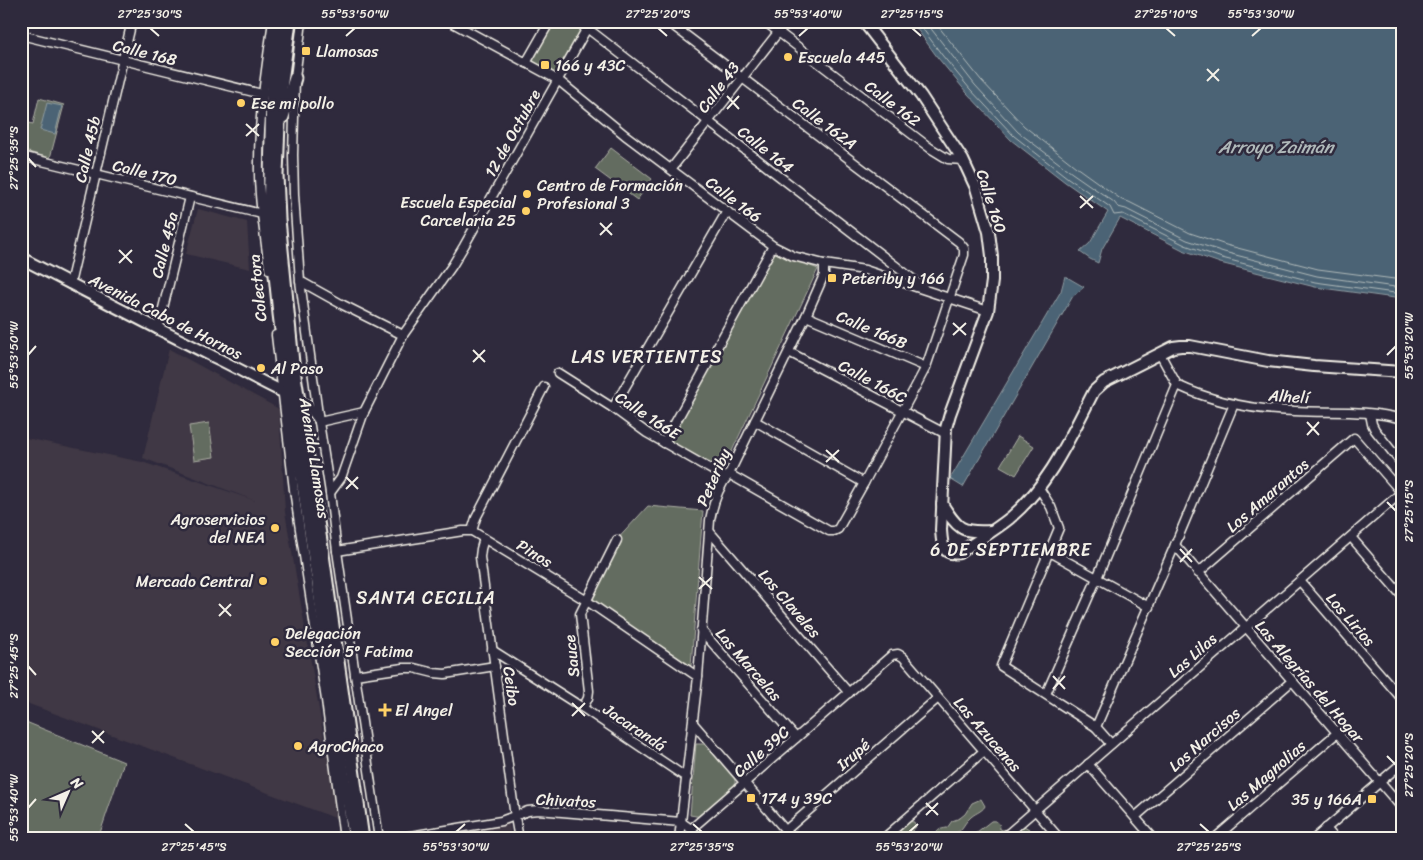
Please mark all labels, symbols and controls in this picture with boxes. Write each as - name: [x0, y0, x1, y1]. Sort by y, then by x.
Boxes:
- text: 27°25'30"S: [118, 3, 183, 25]
- text: 55°53'50"W: [321, 3, 389, 25]
- text: 27°25'20"S: [626, 3, 691, 25]
- text: 55°53'40"W: [774, 3, 842, 25]
- text: 27°25'15"S: [881, 3, 944, 25]
- text: 27°25'10"S: [1135, 3, 1198, 25]
- text: 55°53'30"W: [1228, 3, 1295, 25]
- street label: Calle 168: [110, 31, 180, 75]
- place label: Llamosas: [316, 37, 379, 66]
- place label: Escuela 445: [798, 43, 886, 72]
- marker: Llamosas: [300, 45, 312, 57]
- place label: 166 y 43C: [555, 51, 625, 80]
- marker: Escuela 445: [782, 51, 794, 63]
- street label: Calle 43: [689, 55, 748, 119]
- marker: 166 y 43C: [539, 59, 551, 71]
- street label: Calle 162: [858, 72, 927, 134]
- street label: 12 de Octubre: [476, 83, 549, 183]
- place label: Ese mi pollo: [251, 89, 334, 118]
- street label: Calle 162A: [786, 89, 863, 158]
- marker: Ese mi pollo: [235, 97, 247, 109]
- street label: Calle 45b: [66, 112, 109, 185]
- street label: Calle 164: [731, 118, 800, 181]
- text: 27°25'35"S: [3, 126, 25, 190]
- water label: Arroyo Zaimán: [1217, 131, 1336, 163]
- street label: Calle 170: [110, 150, 180, 194]
- street label: Calle 160: [968, 165, 1015, 237]
- street label: Calle 166: [699, 168, 768, 230]
- place label: Centro de Formación Profesional 3: [537, 171, 683, 218]
- place label: Escuela Especial Carcelaria 25: [400, 188, 516, 235]
- marker: Centro de Formación Profesional 3: [521, 188, 533, 200]
- marker: Escuela Especial Carcelaria 25: [520, 205, 532, 217]
- street label: Calle 45a: [142, 209, 187, 281]
- street label: Colectora: [240, 253, 275, 323]
- place label: Peteriby y 166: [842, 264, 945, 293]
- street label: Avenida Cabo de Hornos: [83, 265, 248, 368]
- marker: Peteriby y 166: [826, 272, 838, 284]
- street label: Calle 166B: [832, 302, 912, 357]
- text: 55°53'20"W: [1398, 312, 1420, 379]
- text: 55°53'50"W: [3, 321, 25, 389]
- district label: LAS VERTIENTES: [571, 341, 723, 373]
- street label: Calle 166C: [833, 351, 912, 412]
- place label: Al Paso: [270, 354, 323, 383]
- marker: Al Paso: [255, 362, 267, 374]
- street label: Alhelí: [1267, 381, 1313, 413]
- street label: Calle 166E: [609, 383, 687, 448]
- street label: Avenida Llamosas: [290, 394, 338, 521]
- street label: Peteriby: [688, 443, 739, 511]
- street label: Los Amarantos: [1219, 450, 1316, 540]
- text: 27°25'15"S: [1398, 479, 1420, 542]
- place label: Agroservicios del NEA: [170, 505, 266, 552]
- marker: Agroservicios del NEA: [269, 522, 281, 534]
- street label: Pinos: [511, 531, 559, 576]
- district label: 6 DE SEPTIEMBRE: [930, 534, 1092, 566]
- street label: Los Claveles: [751, 562, 829, 645]
- place label: Mercado Central: [136, 567, 253, 596]
- marker: Mercado Central: [257, 575, 269, 587]
- district label: SANTA CECILIA: [356, 582, 496, 614]
- street label: Los Lirios: [1319, 585, 1383, 654]
- street label: Las Alegrías del Hogar: [1247, 613, 1373, 751]
- place label: Delegación Sección 5º Fatima: [285, 619, 413, 666]
- street label: Las Marcelas: [708, 621, 790, 709]
- street label: Las Lilas: [1161, 625, 1224, 685]
- text: 27°25'45"S: [3, 633, 25, 698]
- street label: Sauce: [555, 633, 588, 679]
- marker: Delegación Sección 5º Fatima: [269, 636, 281, 648]
- street label: Ceibo: [494, 665, 529, 708]
- street label: Las Azucenas: [946, 690, 1030, 780]
- street label: Jacarandá: [596, 695, 672, 759]
- place label: El Angel: [395, 696, 453, 725]
- street label: Los Narcisos: [1162, 699, 1248, 779]
- marker: El Angel: [379, 704, 391, 716]
- street label: Calle 39C: [726, 718, 797, 785]
- street label: Irupé: [829, 731, 877, 778]
- place label: AgroChaco: [307, 732, 384, 761]
- street label: Las Magnolias: [1220, 732, 1313, 818]
- text: 27°25'20"S: [1398, 732, 1420, 797]
- marker: AgroChaco: [292, 740, 304, 752]
- north arrow: [42, 768, 92, 818]
- text: N: [64, 770, 89, 796]
- text: 55°53'40"W: [3, 774, 25, 842]
- street label: Chivatos: [535, 784, 597, 817]
- place label: 174 y 39C: [761, 784, 832, 813]
- place label: 35 y 166A: [1291, 785, 1362, 814]
- marker: 174 y 39C: [745, 792, 757, 804]
- marker: 35 y 166A: [1366, 793, 1378, 805]
- text: 27°25'45"S: [162, 836, 227, 858]
- text: 55°53'30"W: [423, 836, 490, 858]
- text: 27°25'35"S: [670, 836, 734, 858]
- text: 55°53'20"W: [876, 836, 943, 858]
- text: 27°25'25"S: [1177, 836, 1242, 858]

